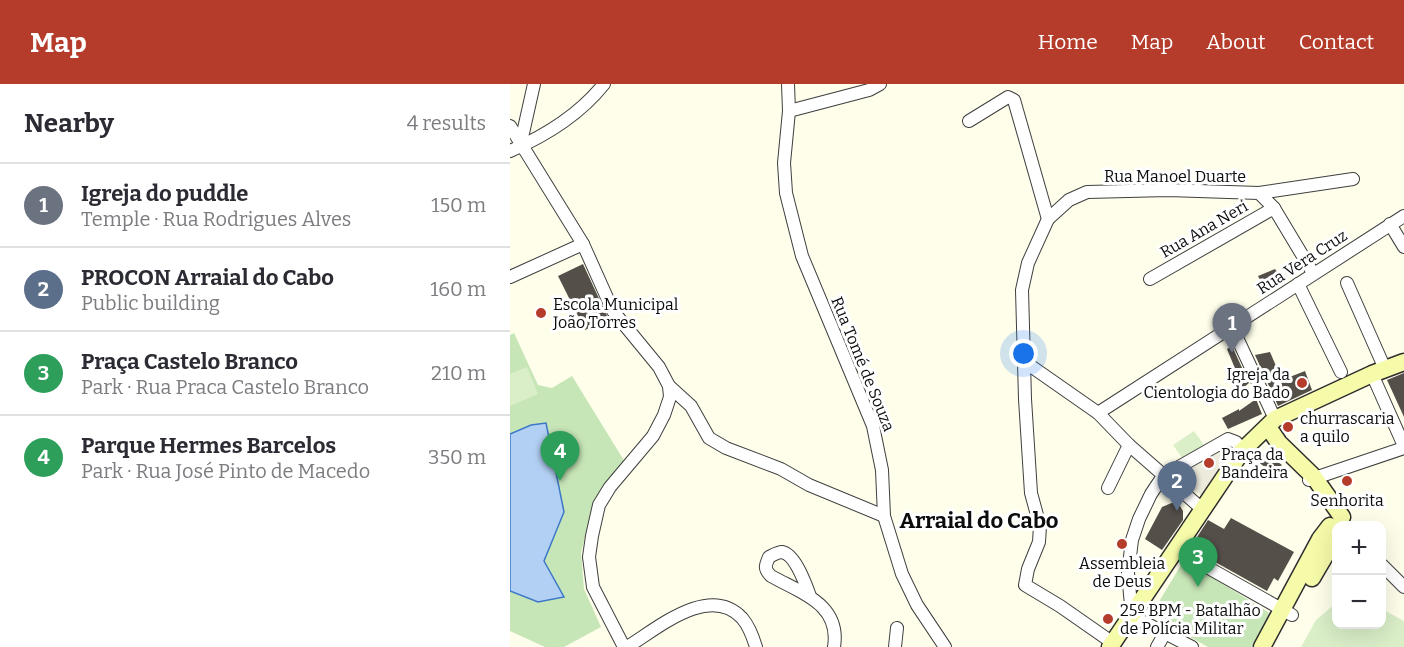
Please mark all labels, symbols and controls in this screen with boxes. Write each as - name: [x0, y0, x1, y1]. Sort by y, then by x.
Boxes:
- text: Map: [30, 26, 87, 59]
- text: Home: [1038, 29, 1098, 55]
- text: Map: [1131, 29, 1173, 55]
- text: About: [1206, 29, 1266, 55]
- text: Contact: [1299, 29, 1374, 55]
- text: Nearby: [24, 108, 114, 139]
- text: 4 results: [407, 111, 486, 135]
- street label: Rua Manoel Duarte: [1104, 167, 1246, 186]
- text: Igreja do puddle: [81, 180, 248, 207]
- text: 1: [39, 193, 48, 217]
- text: 150 m: [431, 193, 486, 217]
- street label: Rua Ana Neri: [1157, 196, 1251, 262]
- text: Temple · Rua Rodrigues Alves: [81, 207, 351, 231]
- street label: Rua Vera Cruz: [1253, 226, 1351, 298]
- text: PROCON Arraial do Cabo: [81, 264, 334, 291]
- text: 2: [38, 277, 49, 301]
- text: 160 m: [430, 277, 486, 301]
- text: Public building: [81, 291, 220, 315]
- street label: Rua Tomé de Souza: [827, 294, 899, 434]
- place label: Escola Municipal João Torres: [552, 295, 679, 332]
- pin: 1: [1212, 304, 1252, 353]
- marker: Escola Municipal João Torres: [534, 306, 548, 320]
- your location: [1009, 339, 1038, 368]
- text: Praça Castelo Branco: [81, 348, 298, 375]
- text: 3: [38, 361, 49, 385]
- text: 210 m: [431, 361, 486, 385]
- place label: Igreja da Cientologia do Bado: [1143, 365, 1290, 402]
- text: Park · Rua Praca Castelo Branco: [81, 375, 369, 399]
- marker: Igreja da Cientologia do Bado: [1295, 376, 1309, 390]
- place label: churrascaria a quilo: [1300, 409, 1395, 446]
- marker: churrascaria a quilo: [1281, 420, 1295, 434]
- text: Parque Hermes Barcelos: [81, 432, 336, 459]
- pin: 4: [541, 432, 580, 481]
- text: 4: [37, 445, 50, 469]
- text: 350 m: [428, 445, 486, 469]
- place label: Praça da Bandeira: [1221, 445, 1288, 482]
- marker: Praça da Bandeira: [1202, 456, 1216, 470]
- text: Park · Rua José Pinto de Macedo: [81, 459, 370, 483]
- pin: 2: [1158, 462, 1196, 511]
- marker: Senhorita: [1340, 474, 1354, 488]
- place label: Senhorita: [1310, 491, 1384, 510]
- district label: Arraial do Cabo: [899, 507, 1059, 534]
- map controls: [1332, 521, 1386, 629]
- button: +: [1332, 521, 1386, 575]
- marker: Assembleia de Deus: [1115, 537, 1129, 551]
- pin: 3: [1178, 538, 1218, 587]
- place label: Assembleia de Deus: [1079, 554, 1165, 591]
- button: −: [1332, 575, 1386, 629]
- place label: 25º BPM - Batalhão de Polícia Militar: [1120, 601, 1261, 638]
- marker: 25º BPM - Batalhão de Polícia Militar: [1101, 612, 1115, 626]

